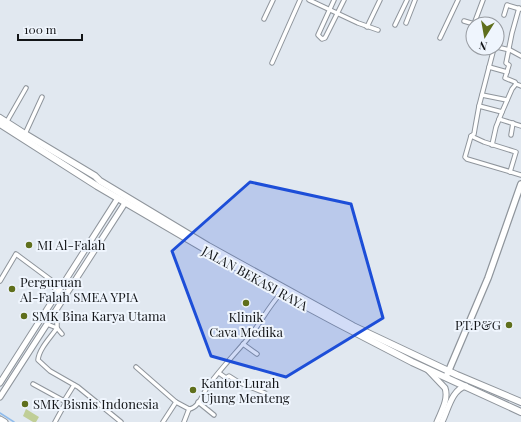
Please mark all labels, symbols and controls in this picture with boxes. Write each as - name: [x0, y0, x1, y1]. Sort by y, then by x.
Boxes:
- scale bar: [18, 16, 82, 42]
- north arrow: [465, 16, 505, 56]
- text: 100 m: [24, 21, 57, 37]
- text: N: [478, 38, 488, 54]
- place label: MI Al-Falah: [37, 236, 106, 253]
- marker: MI Al-Falah: [24, 240, 34, 250]
- street label: JALAN BEKASI RAYA: [198, 241, 312, 314]
- place label: Perguruan Al-Falah SMEA YPIA: [19, 273, 139, 305]
- marker: Perguruan Al-Falah SMEA YPIA: [7, 284, 17, 294]
- marker: Klinik Cava Medika: [241, 298, 251, 308]
- place label: SMK Bina Karya Utama: [32, 307, 167, 324]
- place label: Klinik Cava Medika: [209, 308, 283, 340]
- marker: SMK Bina Karya Utama: [19, 311, 29, 321]
- place label: PT.P&G: [455, 316, 501, 333]
- marker: PT.P&G: [504, 320, 514, 330]
- place label: Kantor Lurah Ujung Menteng: [201, 374, 290, 406]
- marker: Kantor Lurah Ujung Menteng: [188, 385, 198, 395]
- place label: SMK Bisnis Indonesia: [33, 395, 159, 412]
- marker: SMK Bisnis Indonesia: [20, 399, 30, 409]

